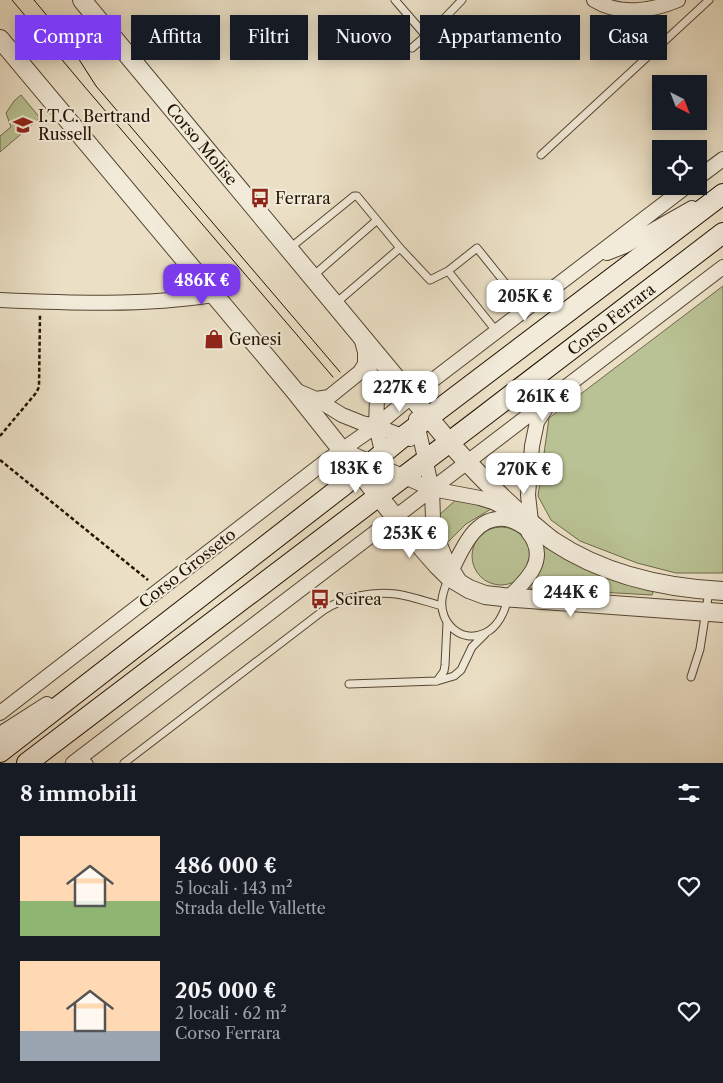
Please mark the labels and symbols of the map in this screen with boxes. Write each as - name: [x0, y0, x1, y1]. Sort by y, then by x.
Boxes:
- north arrow: [652, 75, 708, 130]
- street label: Corso Molise: [162, 99, 242, 189]
- place label: I.T.C. Bertrand Russell: [38, 106, 151, 144]
- school or university icon: I.T.C. Bertrand Russell: [12, 114, 34, 136]
- bus stop icon: Ferrara: [249, 187, 271, 209]
- place label: Ferrara: [275, 188, 331, 208]
- pin: 486K €: [161, 264, 243, 306]
- street label: Corso Ferrara: [563, 278, 659, 359]
- pin: 205K €: [484, 280, 566, 322]
- shop icon: Genesi: [203, 328, 225, 350]
- place label: Genesi: [229, 329, 282, 349]
- pin: 227K €: [359, 370, 441, 413]
- pin: 261K €: [502, 380, 584, 422]
- pin: 183K €: [315, 452, 397, 494]
- pin: 270K €: [483, 452, 565, 495]
- pin: 253K €: [369, 516, 451, 559]
- street label: Corso Grosseto: [135, 524, 240, 612]
- pin: 244K €: [530, 576, 612, 618]
- bus stop icon: Scirea: [309, 588, 331, 610]
- place label: Scirea: [335, 589, 382, 609]

